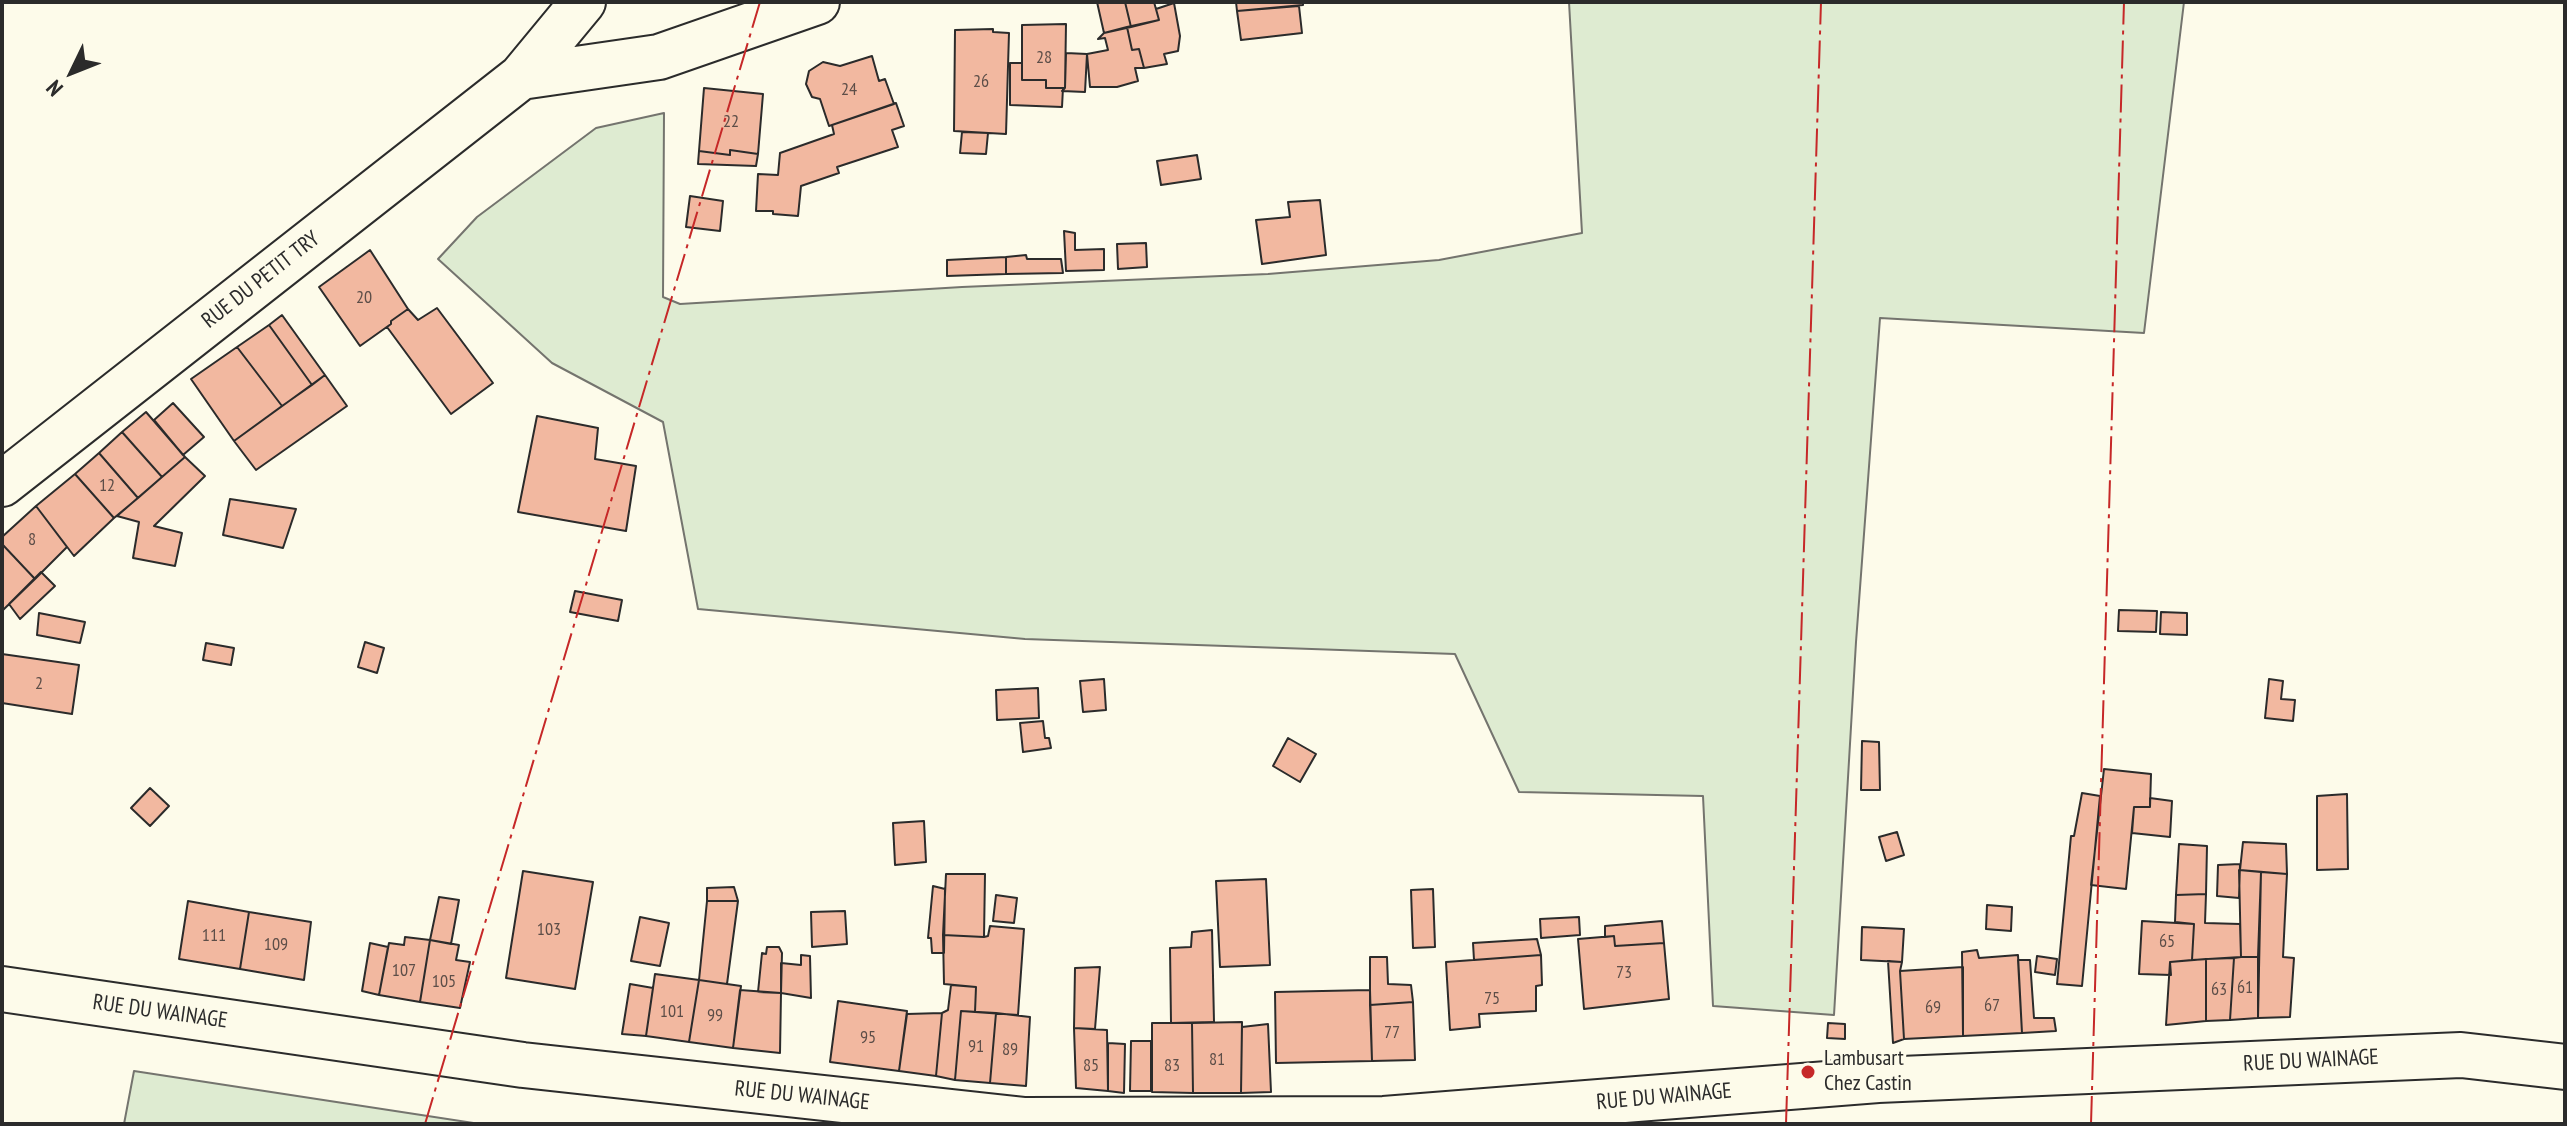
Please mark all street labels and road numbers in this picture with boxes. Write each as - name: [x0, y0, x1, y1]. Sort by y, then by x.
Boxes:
- street label: RUE DU PETIT TRY: [197, 226, 325, 334]
- street label: RUE DU WAINAGE: [91, 989, 229, 1035]
- street label: RUE DU WAINAGE: [2243, 1044, 2379, 1078]
- street label: RUE DU WAINAGE: [733, 1076, 871, 1116]
- street label: RUE DU WAINAGE: [1595, 1078, 1733, 1116]

